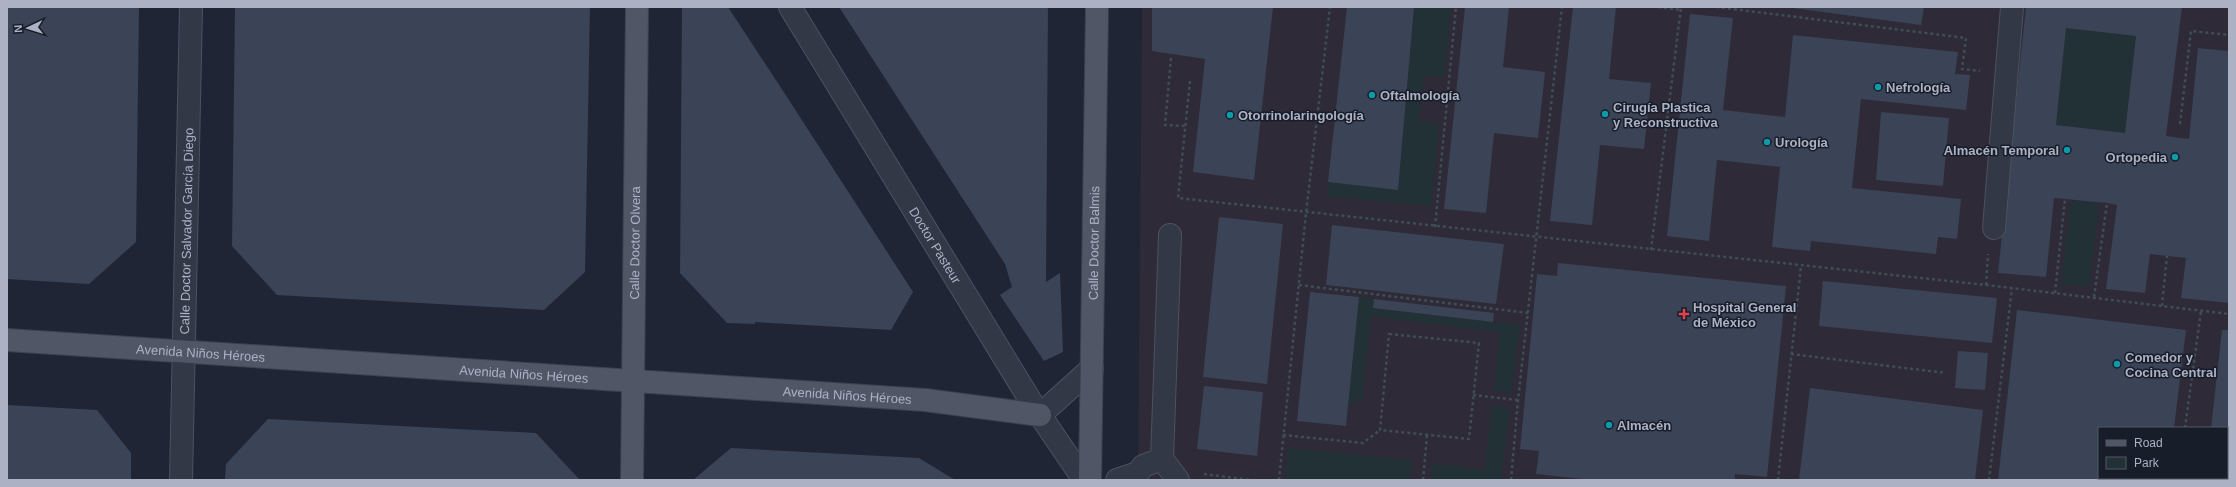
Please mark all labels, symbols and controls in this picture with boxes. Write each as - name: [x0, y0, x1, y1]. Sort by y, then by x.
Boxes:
- north arrow: [8, 8, 48, 48]
- text: N: [12, 24, 24, 33]
- place label: Nefrología: [1886, 80, 1951, 95]
- marker: Nefrología: [1873, 82, 1883, 92]
- place label: Oftalmología: [1380, 88, 1460, 103]
- marker: Oftalmología: [1367, 90, 1377, 100]
- place label: Cirugía Plastica y Reconstructiva: [1613, 100, 1719, 130]
- place label: Otorrinolaringología: [1238, 108, 1364, 123]
- marker: Cirugía Plastica y Reconstructiva: [1600, 109, 1610, 119]
- marker: Otorrinolaringología: [1225, 110, 1235, 120]
- street label: Calle Doctor Salvador García Diego: [177, 127, 196, 335]
- place label: Urología: [1775, 135, 1828, 150]
- marker: Urología: [1762, 137, 1772, 147]
- place label: Almacén Temporal: [1944, 143, 2059, 158]
- marker: Almacén Temporal: [2062, 145, 2072, 155]
- place label: Ortopedia: [2106, 150, 2168, 165]
- marker: Ortopedia: [2170, 152, 2180, 162]
- street label: Calle Doctor Olvera: [626, 185, 643, 300]
- street label: Calle Doctor Balmis: [1085, 185, 1102, 300]
- street label: Doctor Pasteur: [906, 204, 965, 287]
- place label: Hospital General de México: [1693, 300, 1796, 330]
- marker: Hospital General de México: [1678, 308, 1690, 320]
- street label: Avenida Niños Héroes: [136, 341, 266, 364]
- place label: Comedor y Cocina Central: [2125, 350, 2217, 380]
- marker: Comedor y Cocina Central: [2112, 359, 2122, 369]
- street label: Avenida Niños Héroes: [459, 362, 589, 386]
- street label: Avenida Niños Héroes: [782, 383, 913, 407]
- place label: Almacén: [1617, 418, 1671, 433]
- marker: Almacén: [1604, 420, 1614, 430]
- legend: [2098, 427, 2228, 479]
- text: Road: [2134, 436, 2163, 450]
- text: Park: [2134, 456, 2160, 470]

